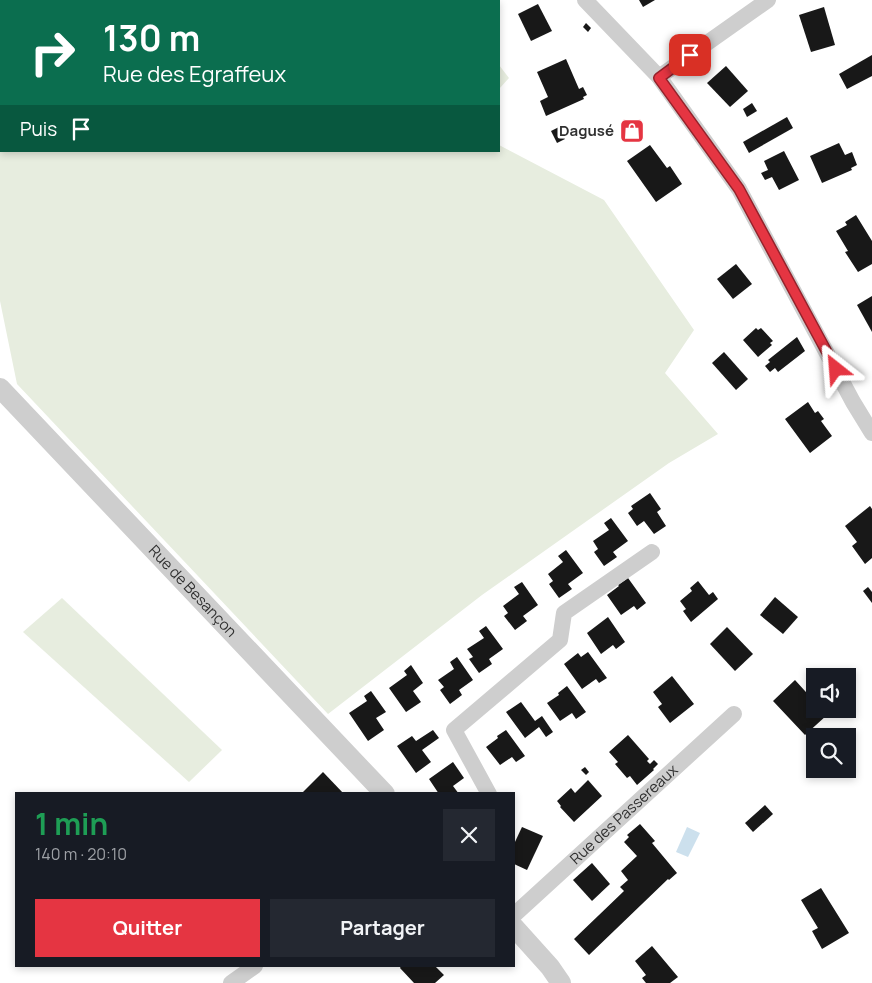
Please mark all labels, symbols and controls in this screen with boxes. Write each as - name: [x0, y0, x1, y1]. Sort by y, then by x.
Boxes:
- text: 130 m: [103, 14, 200, 62]
- icon: right: [20, 20, 85, 85]
- pin: [669, 34, 711, 76]
- icon: arrive: [676, 41, 704, 69]
- text: Rue des Egraffeux: [103, 59, 286, 89]
- icon: arrive: [67, 115, 95, 143]
- text: Puis: [20, 116, 57, 142]
- shop icon: Dagusé: [619, 118, 645, 144]
- place label: Dagusé: [559, 120, 614, 141]
- position arrow: [809, 342, 861, 394]
- street label: Rue de Besançon: [144, 540, 242, 642]
- map controls: [806, 668, 856, 778]
- button: sound: [806, 668, 856, 718]
- button: search: [806, 728, 856, 778]
- street label: Rue des Passereaux: [565, 759, 682, 869]
- text: 1 min: [35, 803, 108, 844]
- button: close: [443, 809, 495, 861]
- text: 140 m · 20:10: [35, 843, 127, 865]
- button: Quitter: [35, 899, 260, 957]
- button: Partager: [270, 899, 495, 957]

